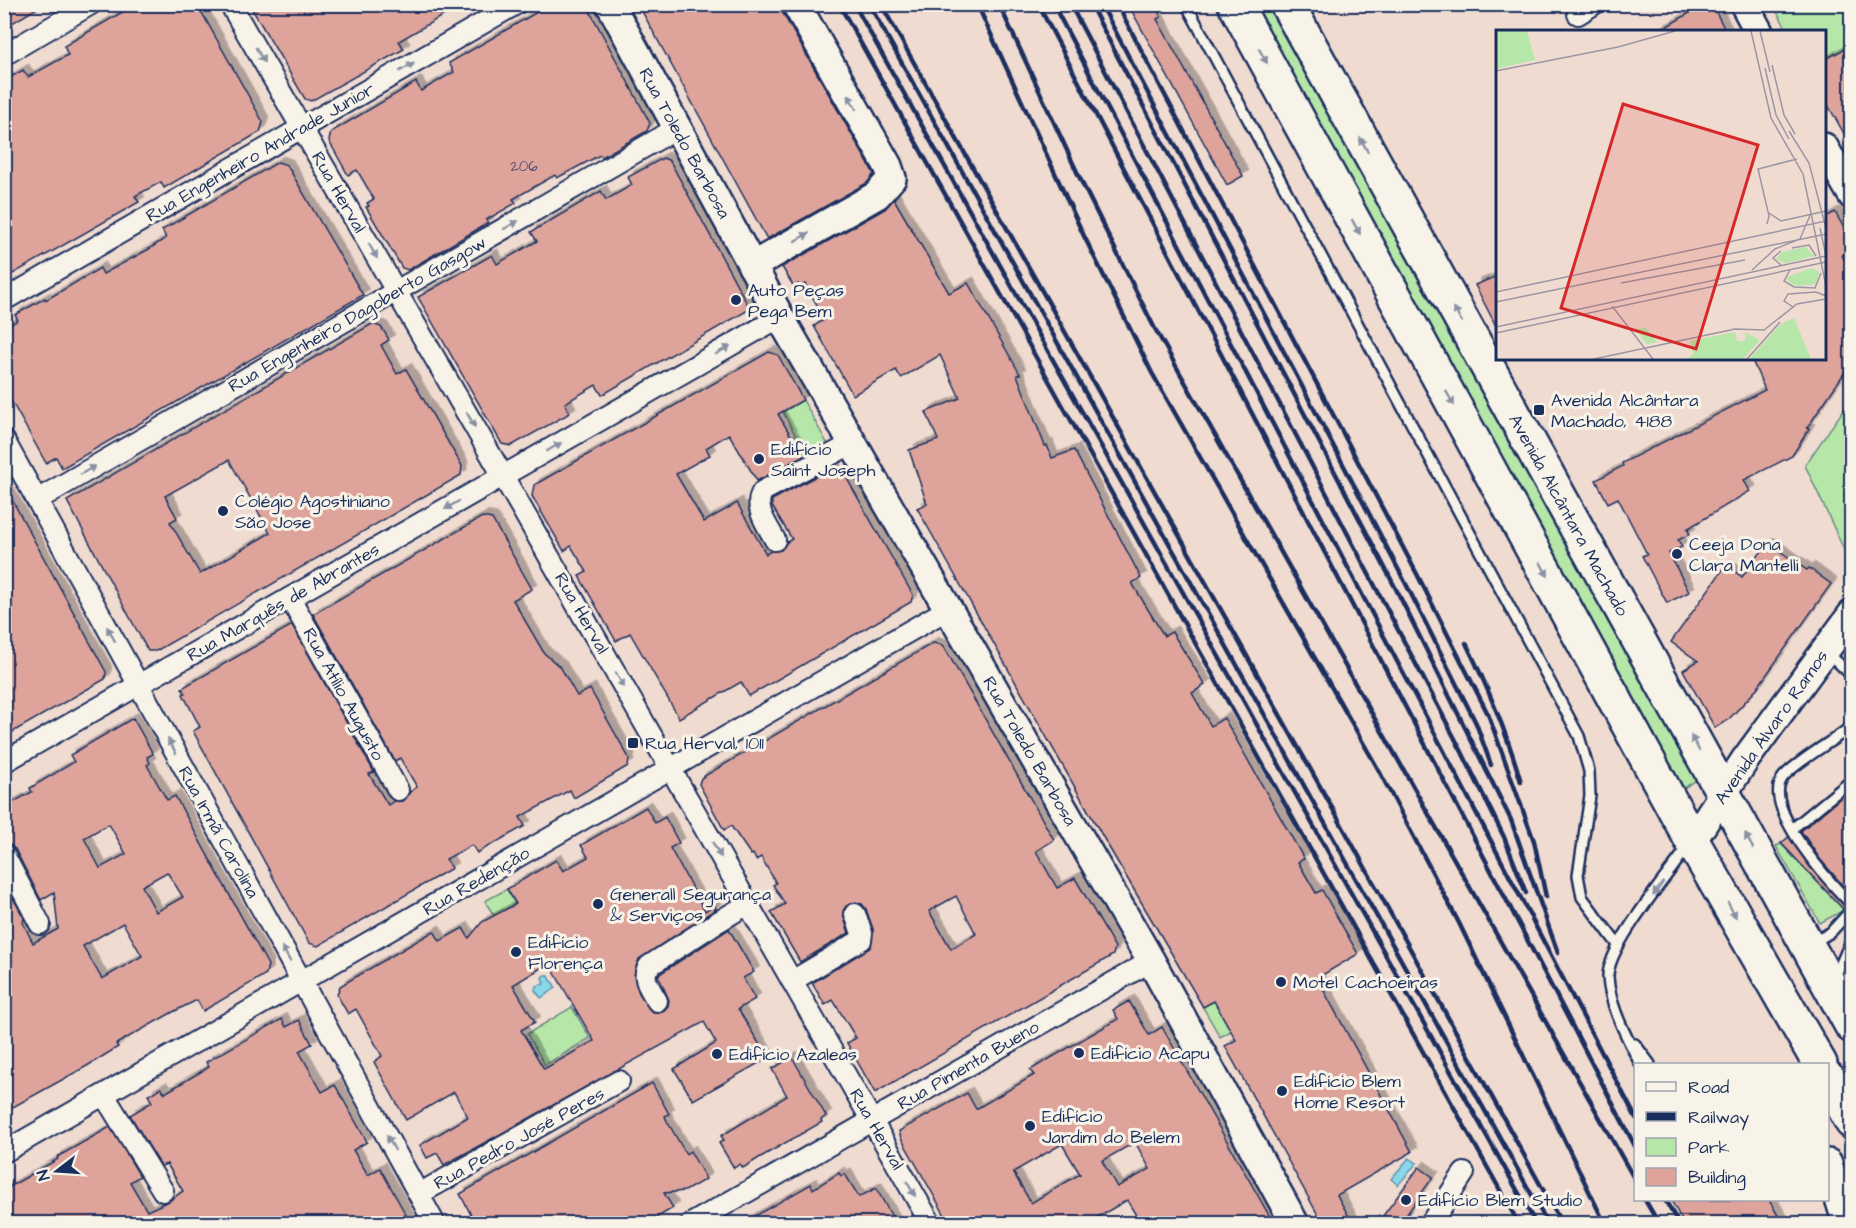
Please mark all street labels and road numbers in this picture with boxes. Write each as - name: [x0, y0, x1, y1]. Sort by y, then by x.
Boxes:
- street label: Rua Toledo Barbosa: [633, 63, 736, 223]
- street label: Rua Engenheiro Andrade Junior: [141, 77, 380, 229]
- street label: Rua Herval: [305, 147, 372, 238]
- street label: Rua Engenheiro Dagoberto Gasgow: [224, 230, 491, 400]
- street label: Avenida Alcântara Machado: [1502, 410, 1635, 621]
- street label: Rua Marquês de Abrantes: [182, 537, 384, 668]
- street label: Rua Herval: [548, 568, 615, 659]
- street label: Rua Atílio Augusto: [296, 623, 390, 766]
- street label: Avenida Álvaro Ramos: [1709, 645, 1834, 809]
- street label: Rua Toledo Barbosa: [976, 672, 1083, 831]
- street label: Rua Irmã Carolina: [172, 762, 265, 903]
- street label: Rua Redenção: [418, 841, 534, 922]
- street label: Rua Pimenta Bueno: [893, 1015, 1044, 1116]
- street label: Rua Pedro José Peres: [429, 1081, 609, 1196]
- street label: Rua Herval: [843, 1084, 910, 1175]

